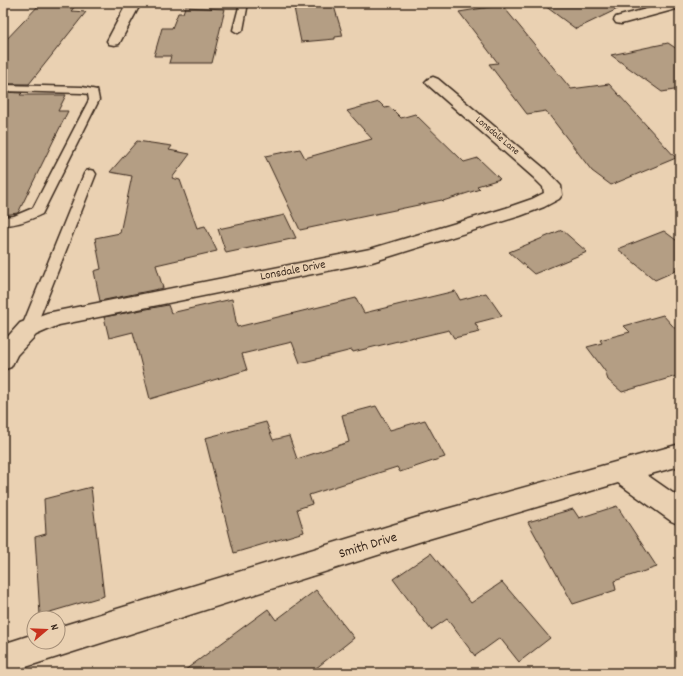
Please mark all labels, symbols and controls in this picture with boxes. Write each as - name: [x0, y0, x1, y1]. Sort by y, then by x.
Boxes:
- street label: Lonsdale Lane: [472, 113, 522, 159]
- street label: Lonsdale Drive: [259, 256, 327, 286]
- street label: Smith Drive: [336, 528, 400, 564]
- north arrow: [26, 610, 66, 650]
- text: N: [45, 622, 62, 633]

